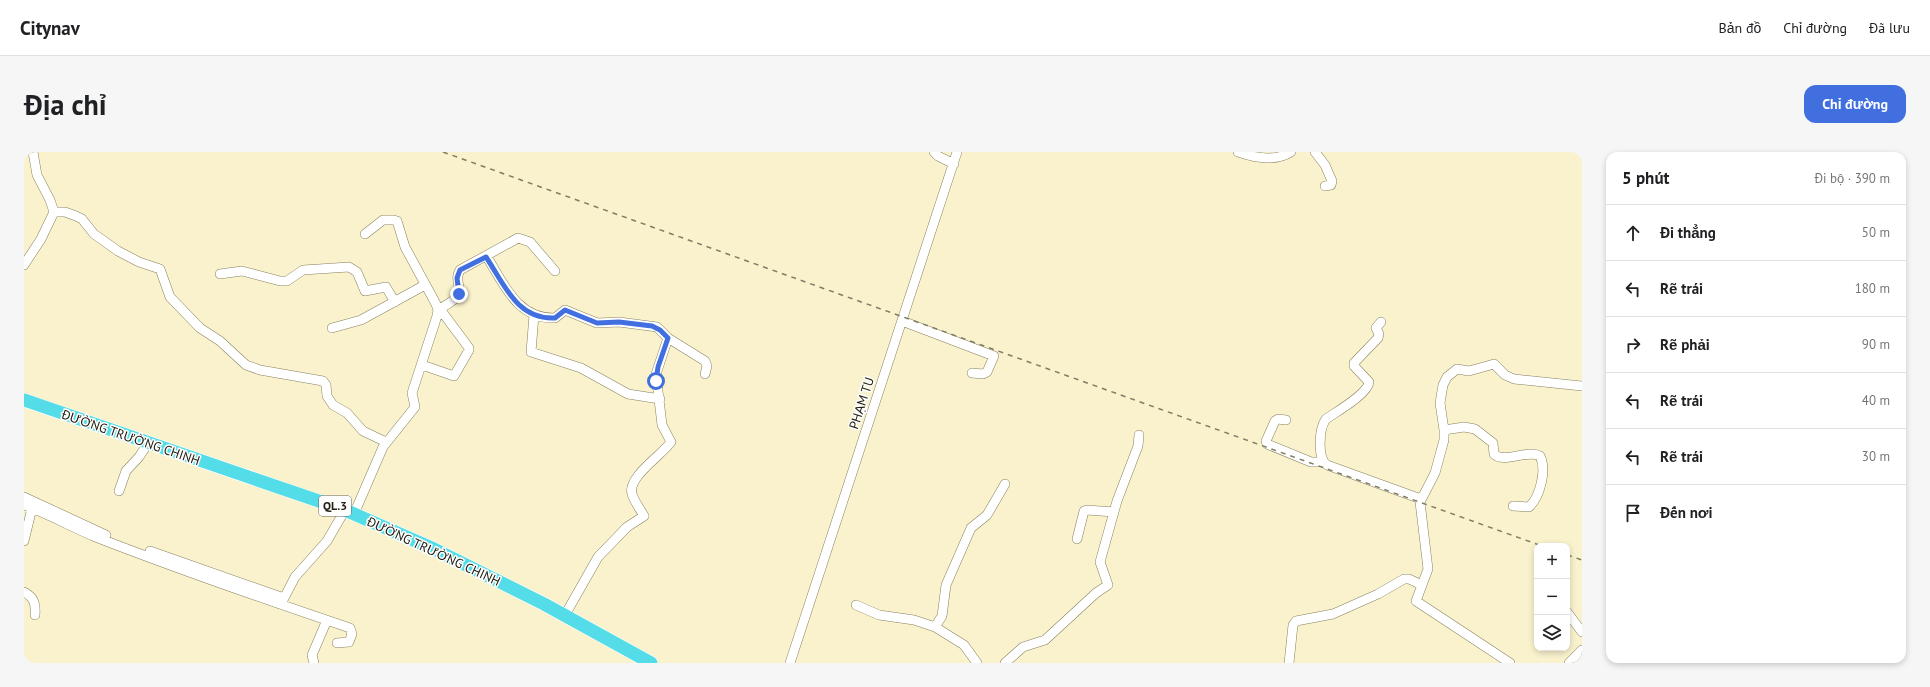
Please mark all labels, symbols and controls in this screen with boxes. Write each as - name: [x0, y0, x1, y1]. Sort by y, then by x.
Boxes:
- text: Citynav: [20, 16, 80, 40]
- text: Bản đồ: [1719, 19, 1761, 37]
- text: Chỉ đường: [1783, 19, 1847, 37]
- text: Đã lưu: [1869, 19, 1910, 37]
- button: Chỉ đường: [1804, 85, 1906, 123]
- text: Địa chỉ: [24, 86, 107, 123]
- text: 5 phút: [1622, 167, 1669, 189]
- text: Đi bộ · 390 m: [1815, 170, 1890, 187]
- icon: ahead: [1622, 222, 1644, 244]
- text: Đi thẳng: [1660, 223, 1716, 242]
- text: 50 m: [1862, 224, 1890, 241]
- icon: left: [1622, 278, 1644, 300]
- text: Rẽ trái: [1660, 279, 1703, 298]
- text: 180 m: [1855, 280, 1890, 297]
- route end: [450, 285, 468, 303]
- icon: right: [1622, 334, 1644, 356]
- text: Rẽ phải: [1660, 335, 1710, 354]
- text: 90 m: [1862, 336, 1890, 353]
- route start: [647, 372, 665, 390]
- street label: PHẠM TU: [845, 375, 878, 431]
- icon: left: [1622, 390, 1644, 412]
- text: Rẽ trái: [1660, 391, 1703, 410]
- text: 40 m: [1862, 392, 1890, 409]
- street label: ĐƯỜNG TRƯỜNG CHINH: [58, 405, 202, 469]
- icon: left: [1622, 446, 1644, 468]
- text: Rẽ trái: [1660, 447, 1703, 466]
- text: 30 m: [1862, 448, 1890, 465]
- road number: QL.3: [319, 496, 351, 516]
- icon: arrive: [1622, 502, 1644, 524]
- text: Đến nơi: [1660, 503, 1713, 522]
- street label: ĐƯỜNG TRƯỜNG CHINH: [363, 513, 503, 590]
- map controls: [1534, 543, 1570, 651]
- button: +: [1534, 543, 1570, 579]
- button: −: [1534, 579, 1570, 615]
- button: layers: [1534, 615, 1570, 651]

